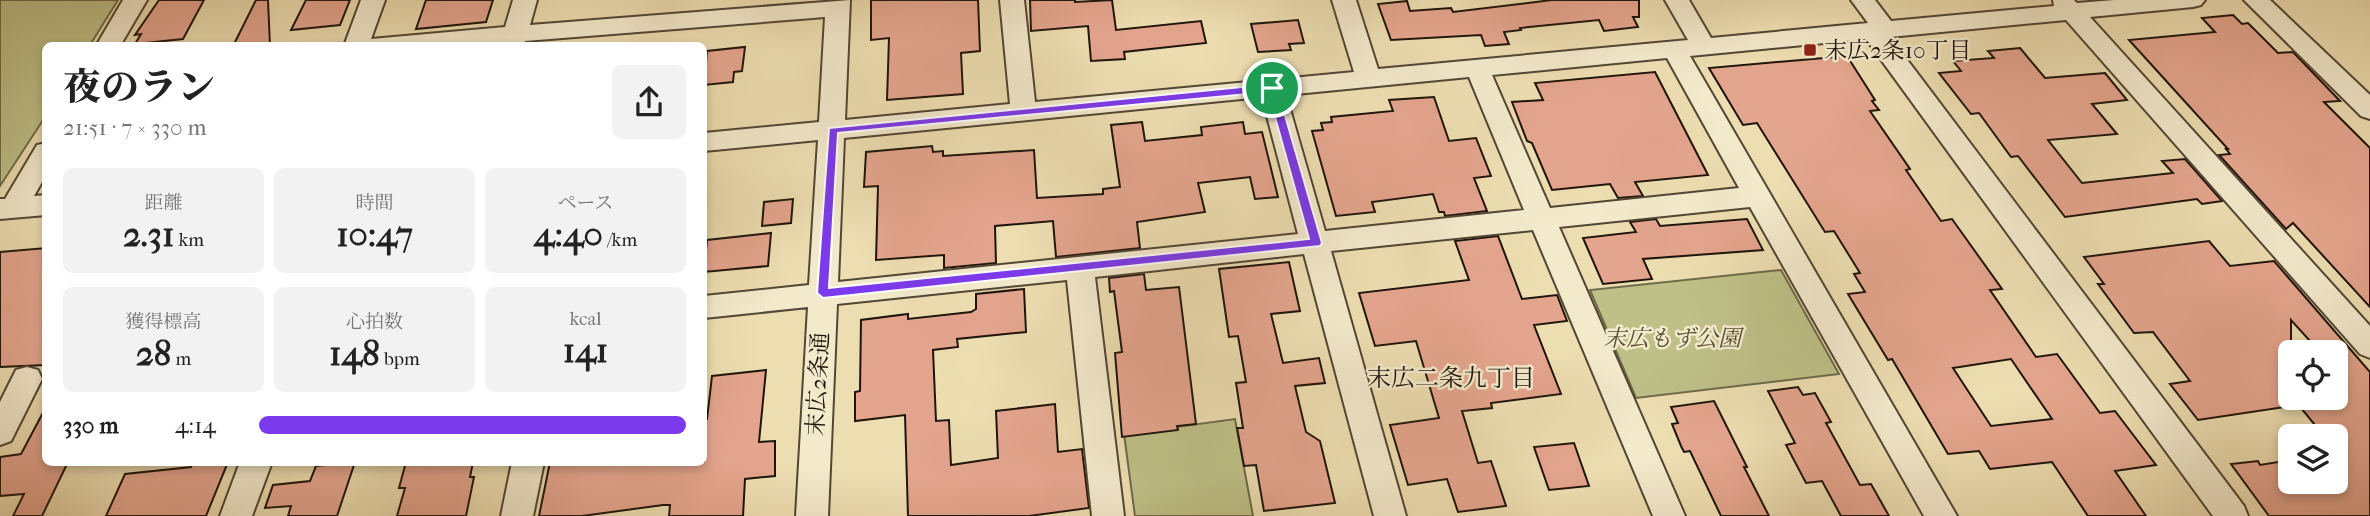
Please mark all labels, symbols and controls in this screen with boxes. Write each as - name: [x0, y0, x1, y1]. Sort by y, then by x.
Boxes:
- place label: 末広2条10丁目: [1824, 37, 1972, 64]
- marker: 末広2条10丁目: [1802, 42, 1818, 58]
- pin: [1242, 58, 1302, 118]
- text: 夜のラン: [63, 65, 215, 110]
- button: share: [612, 65, 686, 139]
- icon: arrive: [1253, 69, 1291, 107]
- text: 21:51 · 7 × 330 m: [63, 114, 207, 141]
- text: 距離: [144, 192, 183, 214]
- text: 時間: [355, 192, 394, 214]
- text: ペース: [557, 192, 614, 214]
- text: 2.31: [123, 214, 174, 255]
- text: 10:47: [336, 214, 413, 255]
- text: 4:40: [534, 214, 603, 255]
- text: km: [174, 229, 204, 251]
- text: /km: [603, 229, 637, 251]
- text: kcal: [570, 308, 601, 330]
- text: 獲得標高: [125, 311, 202, 333]
- text: 心拍数: [346, 311, 403, 333]
- park label: 末広もず公園: [1603, 325, 1745, 352]
- text: 141: [563, 330, 608, 371]
- street label: 末広2条通: [802, 331, 834, 437]
- text: 28: [136, 333, 171, 374]
- text: 148: [329, 333, 380, 374]
- map controls: [2278, 340, 2348, 494]
- button: locate: [2278, 340, 2348, 410]
- text: m: [171, 348, 191, 370]
- text: bpm: [380, 348, 420, 370]
- district label: 末広二条九丁目: [1367, 364, 1535, 392]
- text: 330 m: [63, 412, 119, 439]
- text: 4:14: [175, 412, 216, 439]
- button: layers: [2278, 424, 2348, 494]

